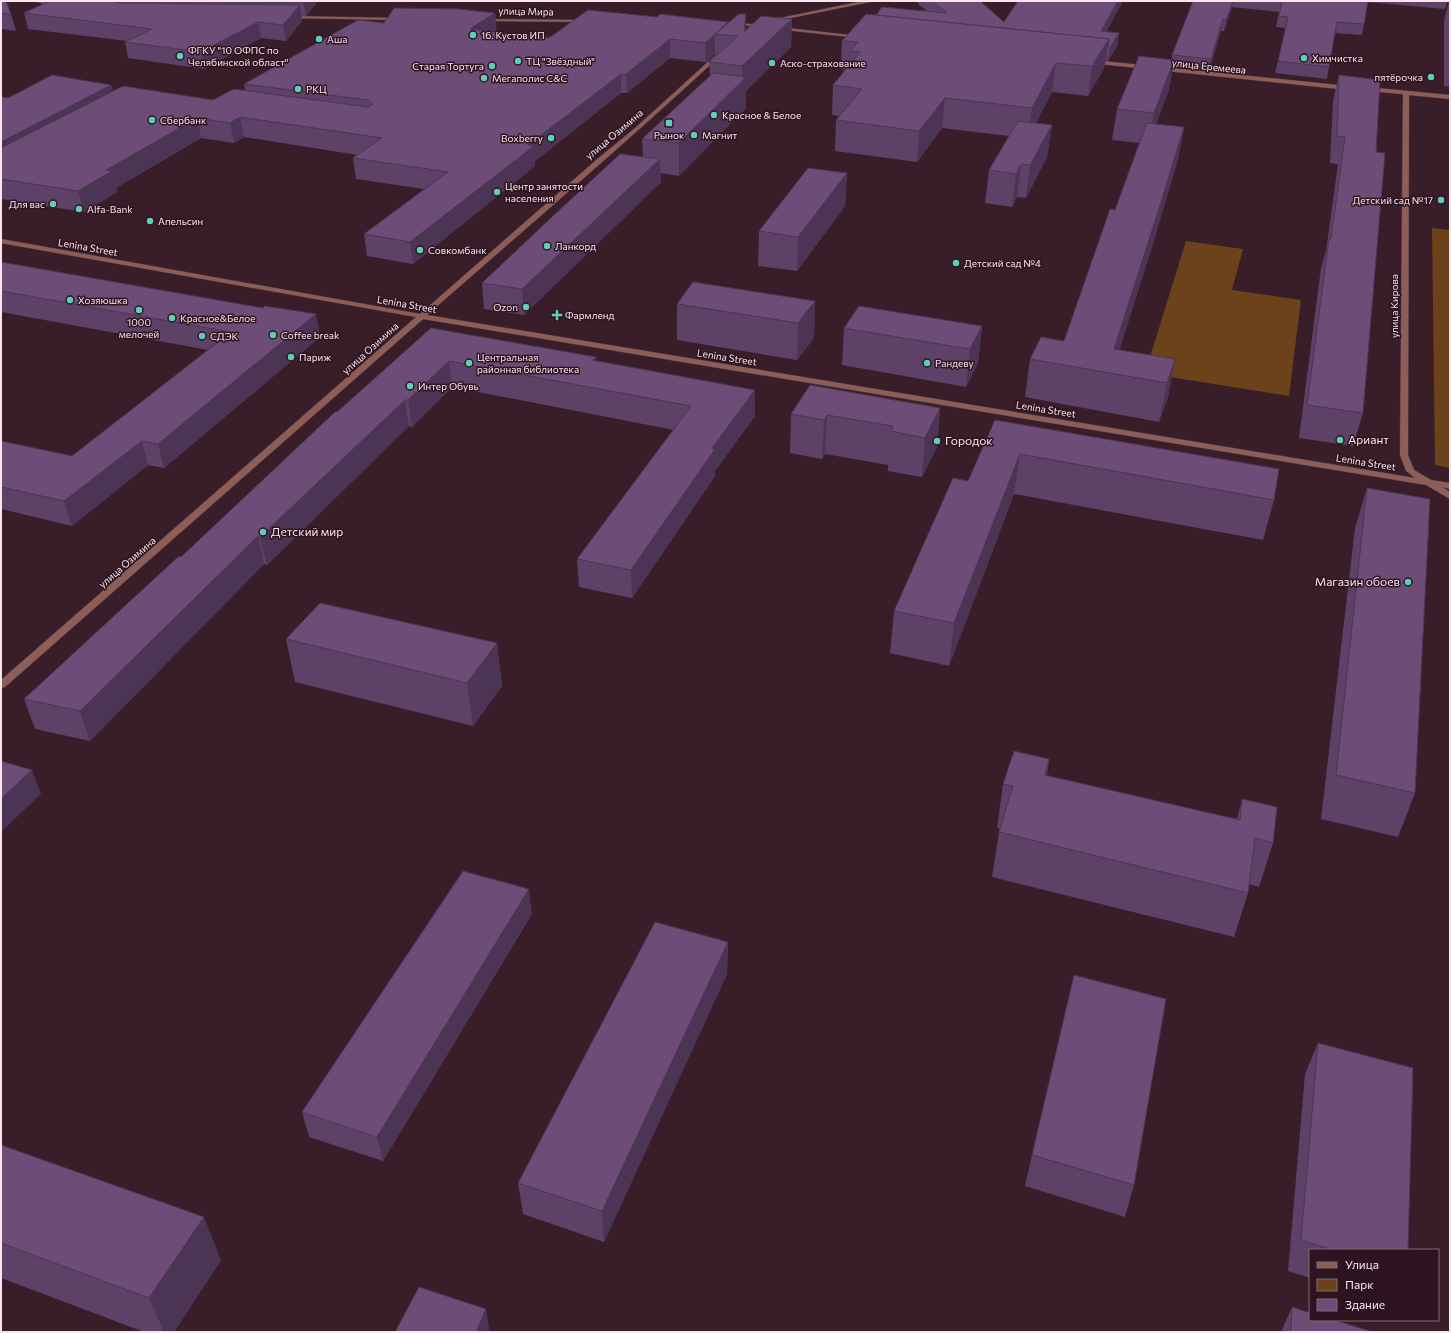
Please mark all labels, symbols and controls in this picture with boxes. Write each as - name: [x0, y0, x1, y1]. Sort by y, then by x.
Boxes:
- street label: улица Мира: [498, 5, 554, 17]
- place label: 16. Кустов ИП: [481, 29, 545, 41]
- marker: 16. Кустов ИП: [468, 30, 478, 40]
- place label: Аша: [327, 33, 347, 45]
- marker: Аша: [314, 34, 324, 44]
- place label: ФГКУ "10 ОФПС по Челябинской област": [188, 44, 289, 68]
- marker: ФГКУ "10 ОФПС по Челябинской област": [175, 51, 185, 61]
- place label: Химчистка: [1312, 52, 1363, 64]
- marker: Химчистка: [1299, 53, 1309, 63]
- place label: ТЦ "Звёздный": [526, 55, 595, 67]
- marker: ТЦ "Звёздный": [513, 56, 523, 66]
- street label: улица Еремеева: [1171, 56, 1247, 76]
- place label: Аско-страхование: [780, 57, 866, 69]
- marker: Аско-страхование: [767, 58, 777, 68]
- place label: Старая Тортуга: [412, 60, 484, 72]
- marker: Старая Тортуга: [487, 61, 497, 71]
- place label: пятёрочка: [1374, 71, 1423, 83]
- place label: Мегаполис C&C: [492, 72, 568, 84]
- marker: пятёрочка: [1426, 72, 1436, 82]
- marker: Мегаполис C&C: [479, 73, 489, 83]
- place label: РКЦ: [306, 83, 327, 95]
- marker: РКЦ: [293, 84, 303, 94]
- street label: улица Озимина: [583, 106, 645, 162]
- place label: Красное & Белое: [722, 109, 801, 121]
- marker: Красное & Белое: [709, 110, 719, 120]
- place label: Сбербанк: [160, 114, 207, 126]
- marker: Сбербанк: [147, 115, 157, 125]
- marker: Рынок: [664, 118, 674, 128]
- place label: Рынок: [654, 129, 685, 141]
- place label: Магнит: [702, 129, 737, 141]
- marker: Магнит: [689, 130, 699, 140]
- place label: Boxberry: [501, 132, 543, 144]
- marker: Boxberry: [546, 133, 556, 143]
- place label: Центр занятости населения: [505, 180, 583, 204]
- marker: Центр занятости населения: [492, 187, 502, 197]
- place label: Детский сад №17: [1352, 194, 1433, 206]
- marker: Детский сад №17: [1436, 195, 1446, 205]
- place label: Для вас: [9, 198, 45, 210]
- marker: Для вас: [48, 199, 58, 209]
- place label: Alfa-Bank: [87, 203, 133, 215]
- marker: Alfa-Bank: [74, 204, 84, 214]
- place label: Апельсин: [158, 215, 203, 227]
- marker: Апельсин: [145, 216, 155, 226]
- street label: Lenina Street: [57, 236, 119, 258]
- place label: Ланкорд: [555, 240, 596, 252]
- marker: Ланкорд: [542, 241, 552, 251]
- place label: Совкомбанк: [428, 244, 487, 256]
- marker: Совкомбанк: [415, 245, 425, 255]
- place label: Детский сад №4: [964, 257, 1041, 269]
- marker: Детский сад №4: [951, 258, 961, 268]
- street label: улица Кирова: [1388, 274, 1400, 338]
- street label: Lenina Street: [376, 293, 438, 315]
- place label: Хозяюшка: [78, 294, 128, 306]
- marker: Хозяюшка: [65, 295, 75, 305]
- place label: Ozon: [493, 301, 518, 313]
- marker: Ozon: [521, 302, 531, 312]
- marker: 1000 мелочей: [134, 305, 144, 315]
- place label: Фармленд: [565, 309, 614, 321]
- marker: Фармленд: [552, 310, 562, 320]
- place label: Красное&Белое: [180, 312, 256, 324]
- marker: Красное&Белое: [167, 313, 177, 323]
- place label: 1000 мелочей: [119, 316, 159, 340]
- street label: улица Озимина: [339, 320, 401, 376]
- place label: Coffee break: [281, 329, 340, 341]
- place label: СДЭК: [210, 330, 239, 342]
- marker: Coffee break: [268, 330, 278, 340]
- marker: СДЭК: [197, 331, 207, 341]
- street label: Lenina Street: [696, 346, 758, 368]
- place label: Париж: [299, 351, 331, 363]
- place label: Центральная районная библиотека: [477, 351, 579, 375]
- marker: Париж: [286, 352, 296, 362]
- place label: Рандеву: [935, 357, 974, 369]
- marker: Центральная районная библиотека: [464, 358, 474, 368]
- marker: Рандеву: [922, 358, 932, 368]
- place label: Интер Обувь: [418, 380, 479, 392]
- marker: Интер Обувь: [405, 381, 415, 391]
- street label: Lenina Street: [1015, 398, 1077, 420]
- place label: Ариант: [1348, 432, 1389, 446]
- place label: Городок: [945, 433, 993, 447]
- marker: Ариант: [1335, 435, 1345, 445]
- marker: Городок: [932, 436, 942, 446]
- street label: Lenina Street: [1335, 451, 1397, 473]
- place label: Детский мир: [271, 524, 343, 538]
- marker: Детский мир: [258, 527, 268, 537]
- street label: улица Озимина: [96, 534, 158, 590]
- place label: Магазин обоев: [1315, 574, 1400, 588]
- marker: Магазин обоев: [1403, 577, 1413, 587]
- legend: [1309, 1249, 1439, 1321]
- text: Улица: [1345, 1257, 1379, 1271]
- text: Парк: [1345, 1277, 1374, 1291]
- text: Здание: [1345, 1297, 1385, 1311]

